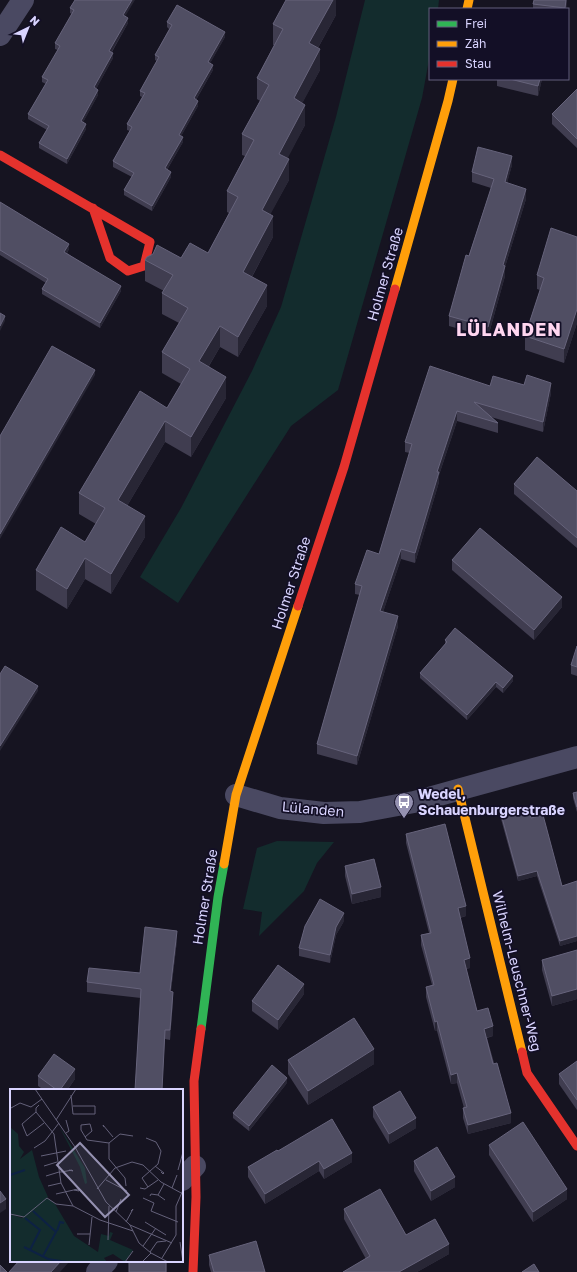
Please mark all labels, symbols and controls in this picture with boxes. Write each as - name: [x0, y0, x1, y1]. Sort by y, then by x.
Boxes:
- north arrow: [8, 8, 48, 48]
- legend: [429, 8, 569, 80]
- text: N: [28, 13, 43, 28]
- text: Frei: [465, 16, 487, 31]
- text: Zäh: [465, 36, 486, 51]
- text: Stau: [465, 56, 491, 71]
- street label: Holmer Straße: [363, 225, 406, 323]
- district label: LÜLANDEN: [456, 318, 562, 340]
- street label: Holmer Straße: [267, 534, 314, 631]
- place label: Wedel, Schauenburgerstraße: [418, 785, 565, 818]
- bus stop icon: Wedel, Schauenburgerstraße: [393, 791, 415, 819]
- street label: Lülanden: [281, 797, 345, 820]
- street label: Holmer Straße: [189, 848, 220, 946]
- street label: Wilhelm-Leuschner-Weg: [489, 889, 546, 1053]
- inset map: [10, 1089, 183, 1262]

